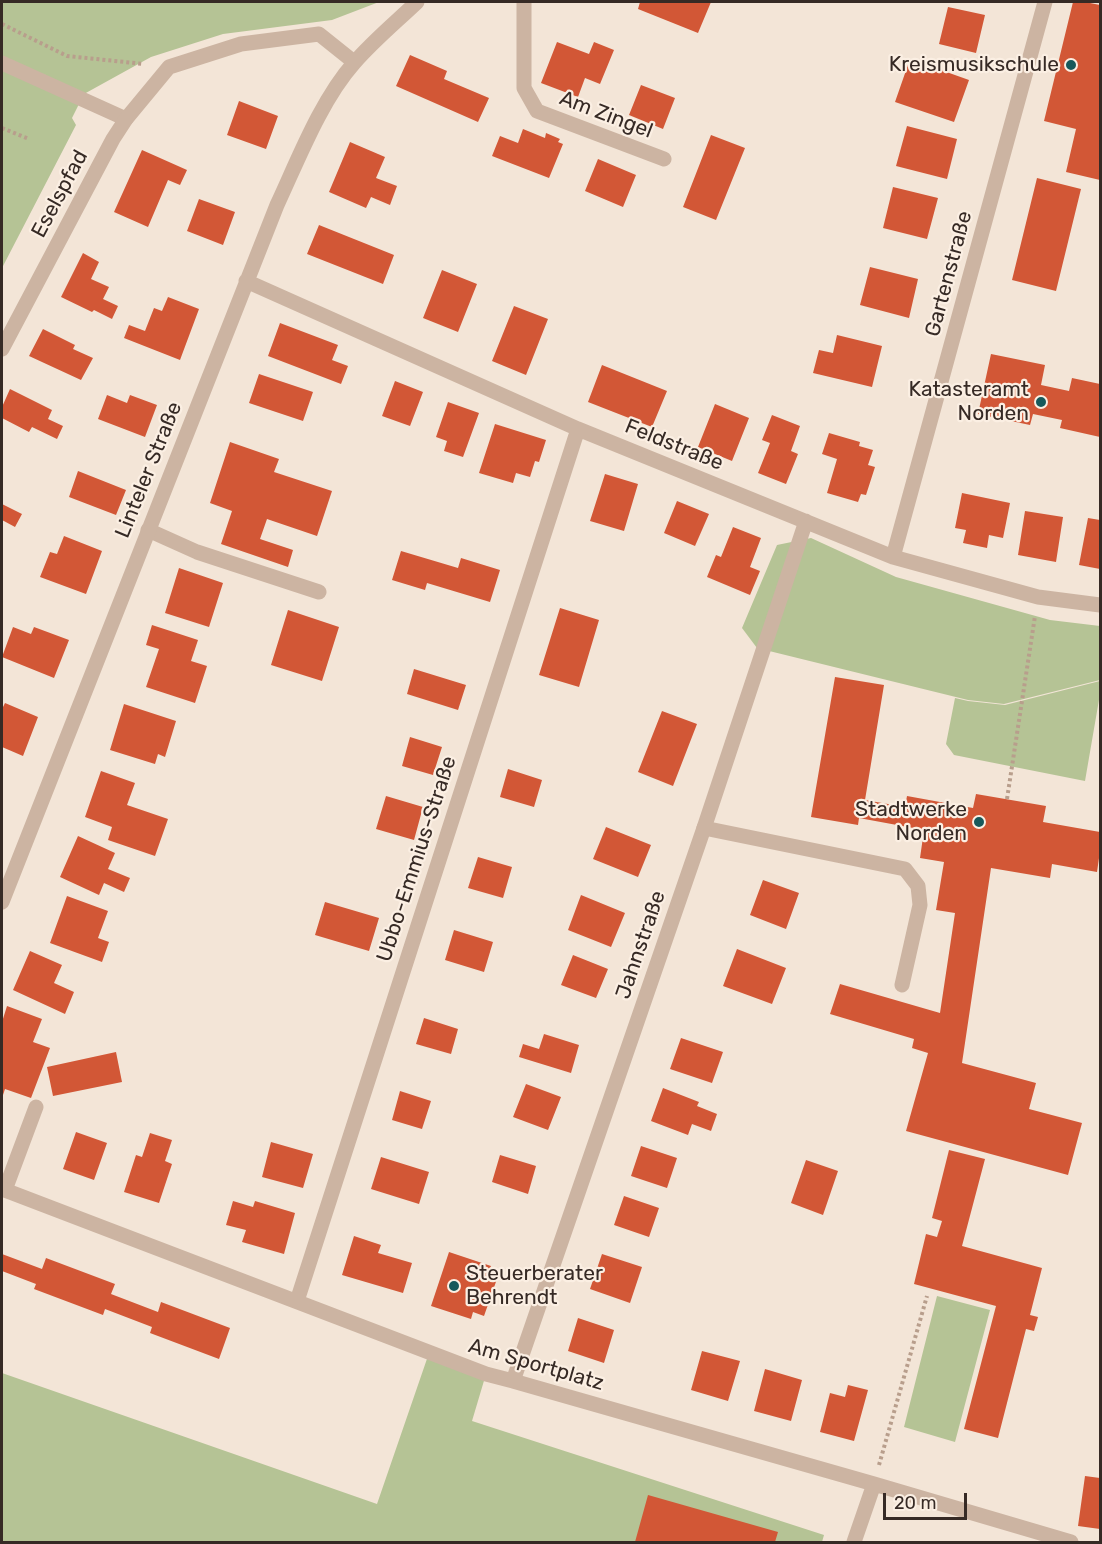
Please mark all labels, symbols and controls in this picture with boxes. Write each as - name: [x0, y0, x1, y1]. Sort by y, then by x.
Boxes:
- place label: Kreismusikschule: [889, 52, 1059, 78]
- marker: Kreismusikschule: [1064, 58, 1078, 72]
- street label: Am Zingel: [556, 86, 656, 144]
- street label: Eselspfad: [26, 146, 94, 242]
- street label: Gartenstraße: [920, 208, 978, 340]
- place label: Katasteramt Norden: [908, 377, 1029, 427]
- marker: Katasteramt Norden: [1034, 395, 1048, 409]
- street label: Linteler Straße: [110, 398, 188, 542]
- street label: Feldstraße: [621, 414, 727, 476]
- street label: Ubbo-Emmius-Straße: [372, 753, 462, 965]
- place label: Stadtwerke Norden: [855, 797, 967, 847]
- marker: Stadtwerke Norden: [972, 815, 986, 829]
- street label: Jahnstraße: [611, 888, 671, 1002]
- place label: Steuerberater Behrendt: [466, 1261, 603, 1311]
- marker: Steuerberater Behrendt: [447, 1279, 461, 1293]
- street label: Am Sportplatz: [465, 1334, 607, 1396]
- scale bar: [886, 1481, 970, 1519]
- text: 20 m: [894, 1492, 936, 1514]

